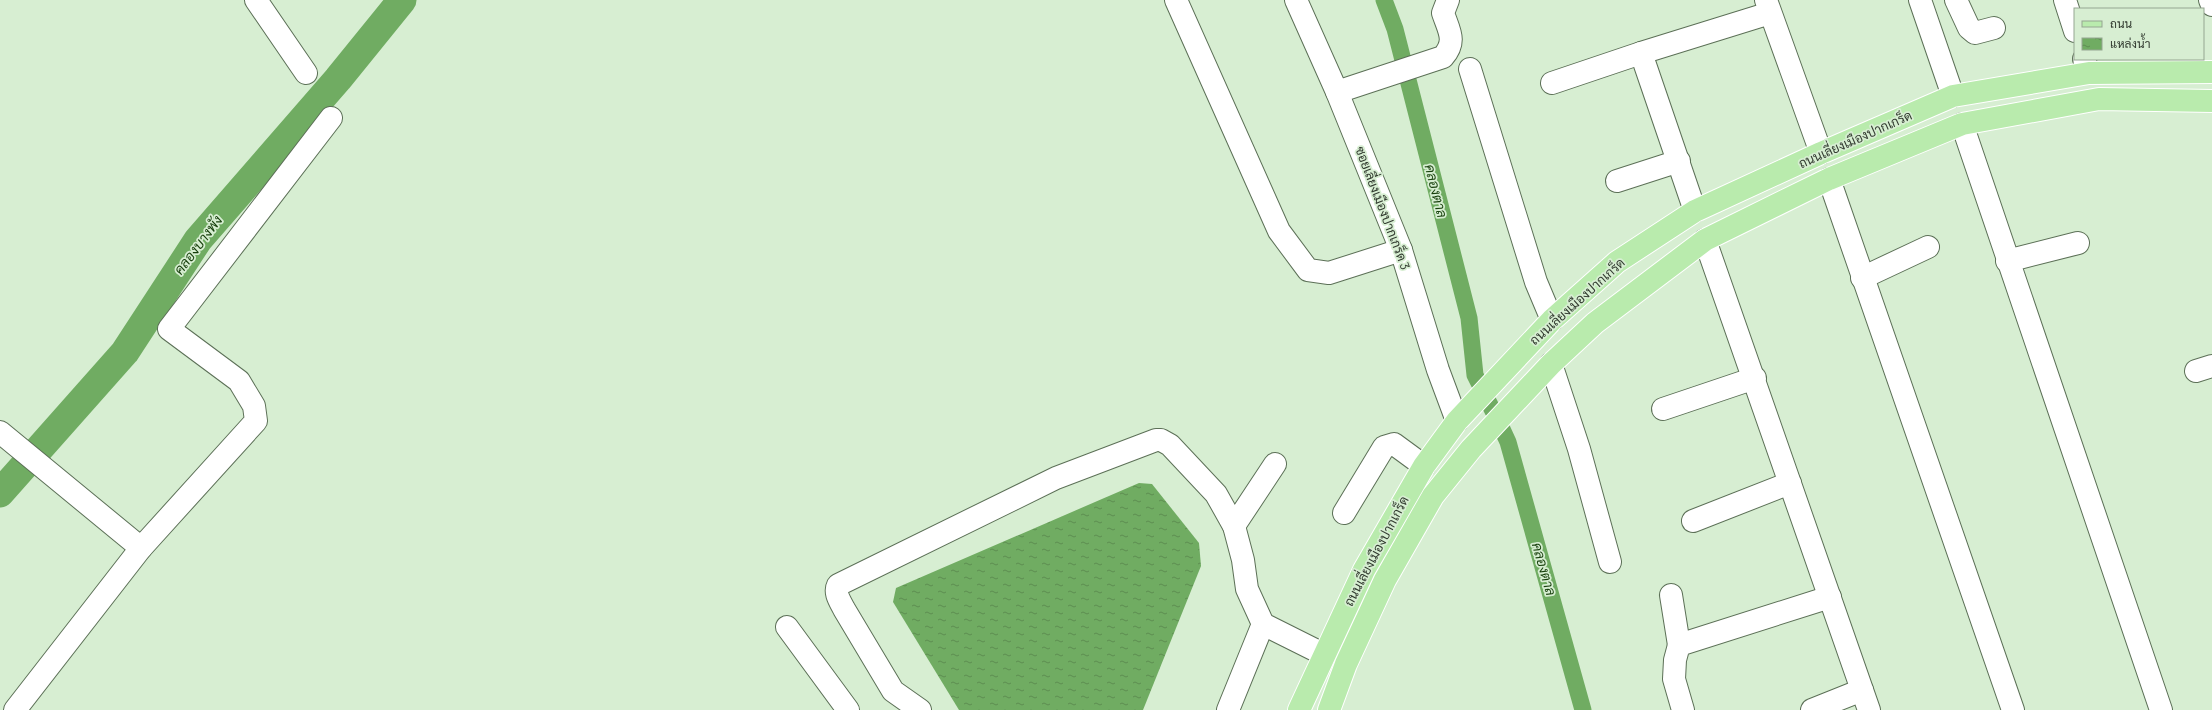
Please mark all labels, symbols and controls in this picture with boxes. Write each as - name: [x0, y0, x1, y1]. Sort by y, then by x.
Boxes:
- legend: [2074, 8, 2204, 60]
- text: ถนน: [2110, 16, 2133, 30]
- text: แหล่งน้ำ: [2110, 33, 2150, 50]
- street label: ถนนเลี่ยงเมืองปากเกร็ด: [1794, 103, 1914, 171]
- street label: ซอยเลี่ยงเมืองปากเกร็ด 3: [1352, 143, 1418, 272]
- water label: คลองตาล: [1422, 162, 1451, 219]
- water label: คลองบางพัง: [170, 212, 225, 278]
- street label: ถนนเลี่ยงเมืองปากเกร็ด: [1523, 251, 1628, 348]
- street label: ถนนเลี่ยงเมืองปากเกร็ด: [1337, 491, 1412, 609]
- water label: คลองตาล: [1529, 540, 1560, 597]

